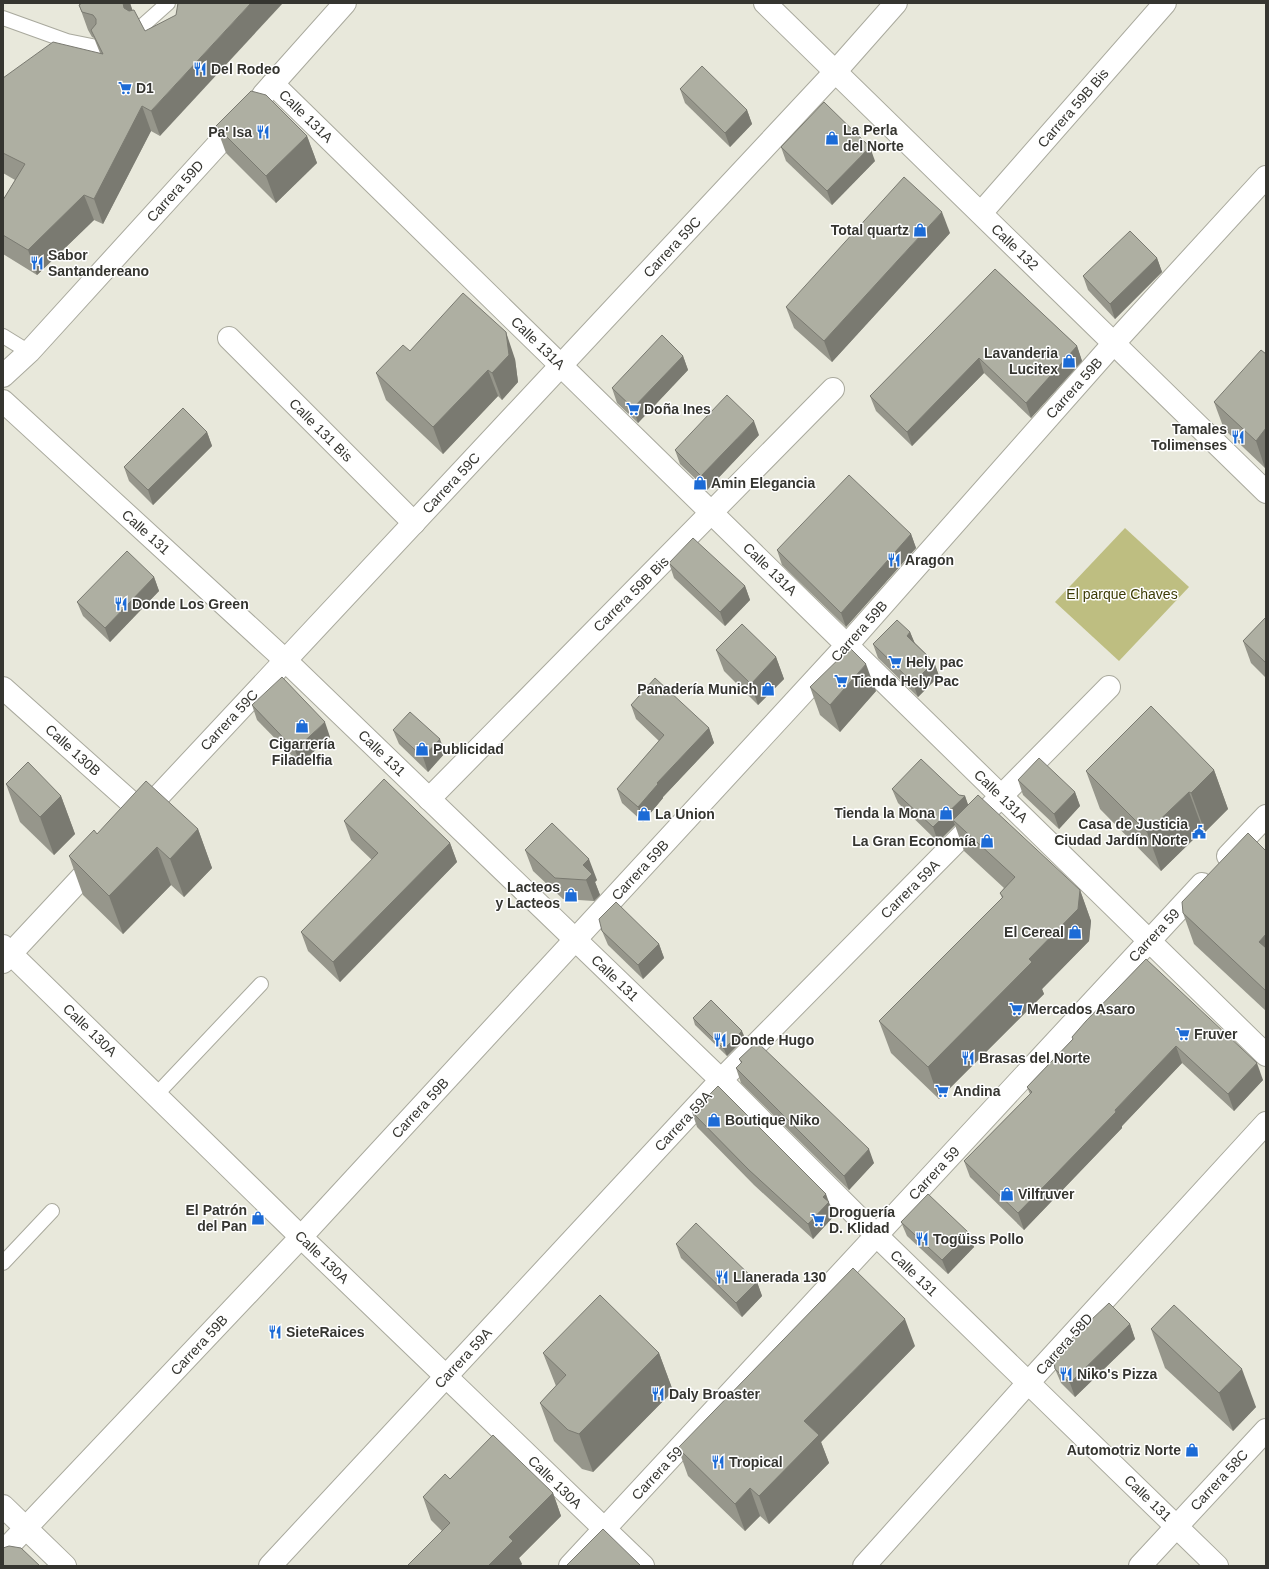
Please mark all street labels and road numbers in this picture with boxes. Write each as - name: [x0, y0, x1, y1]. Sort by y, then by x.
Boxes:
- street label: Carrera 59B Bis: [1034, 65, 1112, 151]
- street label: Calle 131A: [276, 86, 337, 146]
- street label: Carrera 59D: [143, 157, 207, 225]
- street label: Carrera 59C: [640, 213, 704, 281]
- street label: Calle 132: [988, 221, 1042, 273]
- street label: Calle 131A: [508, 313, 569, 373]
- street label: Carrera 59B: [1043, 354, 1105, 422]
- street label: Calle 131 Bis: [286, 395, 356, 465]
- street label: Carrera 59C: [419, 449, 483, 517]
- street label: Calle 131: [119, 506, 173, 558]
- street label: Calle 131A: [740, 539, 801, 599]
- street label: Carrera 59B Bis: [590, 553, 672, 635]
- street label: Carrera 59B: [828, 597, 890, 665]
- street label: Carrera 59C: [197, 686, 261, 754]
- street label: Calle 130B: [42, 721, 104, 779]
- street label: Calle 131: [355, 727, 409, 779]
- street label: Calle 131A: [971, 766, 1032, 826]
- street label: Carrera 59B: [608, 837, 672, 903]
- street label: Carrera 59A: [877, 856, 943, 922]
- street label: Carrera 59: [1125, 905, 1183, 965]
- street label: Calle 131: [588, 952, 642, 1004]
- street label: Calle 130A: [60, 1000, 121, 1060]
- street label: Carrera 59B: [388, 1075, 452, 1141]
- street label: Carrera 59A: [651, 1087, 715, 1154]
- street label: Carrera 59: [905, 1143, 963, 1203]
- street label: Calle 130A: [292, 1227, 353, 1287]
- street label: Calle 131: [887, 1247, 941, 1299]
- street label: Carrera 58D: [1032, 1310, 1096, 1378]
- street label: Carrera 59B: [167, 1312, 231, 1378]
- street label: Carrera 59A: [431, 1324, 495, 1391]
- street label: Carrera 59: [628, 1443, 686, 1503]
- street label: Carrera 58C: [1187, 1446, 1251, 1514]
- street label: Calle 130A: [525, 1452, 586, 1512]
- street label: Calle 131: [1121, 1472, 1175, 1524]

